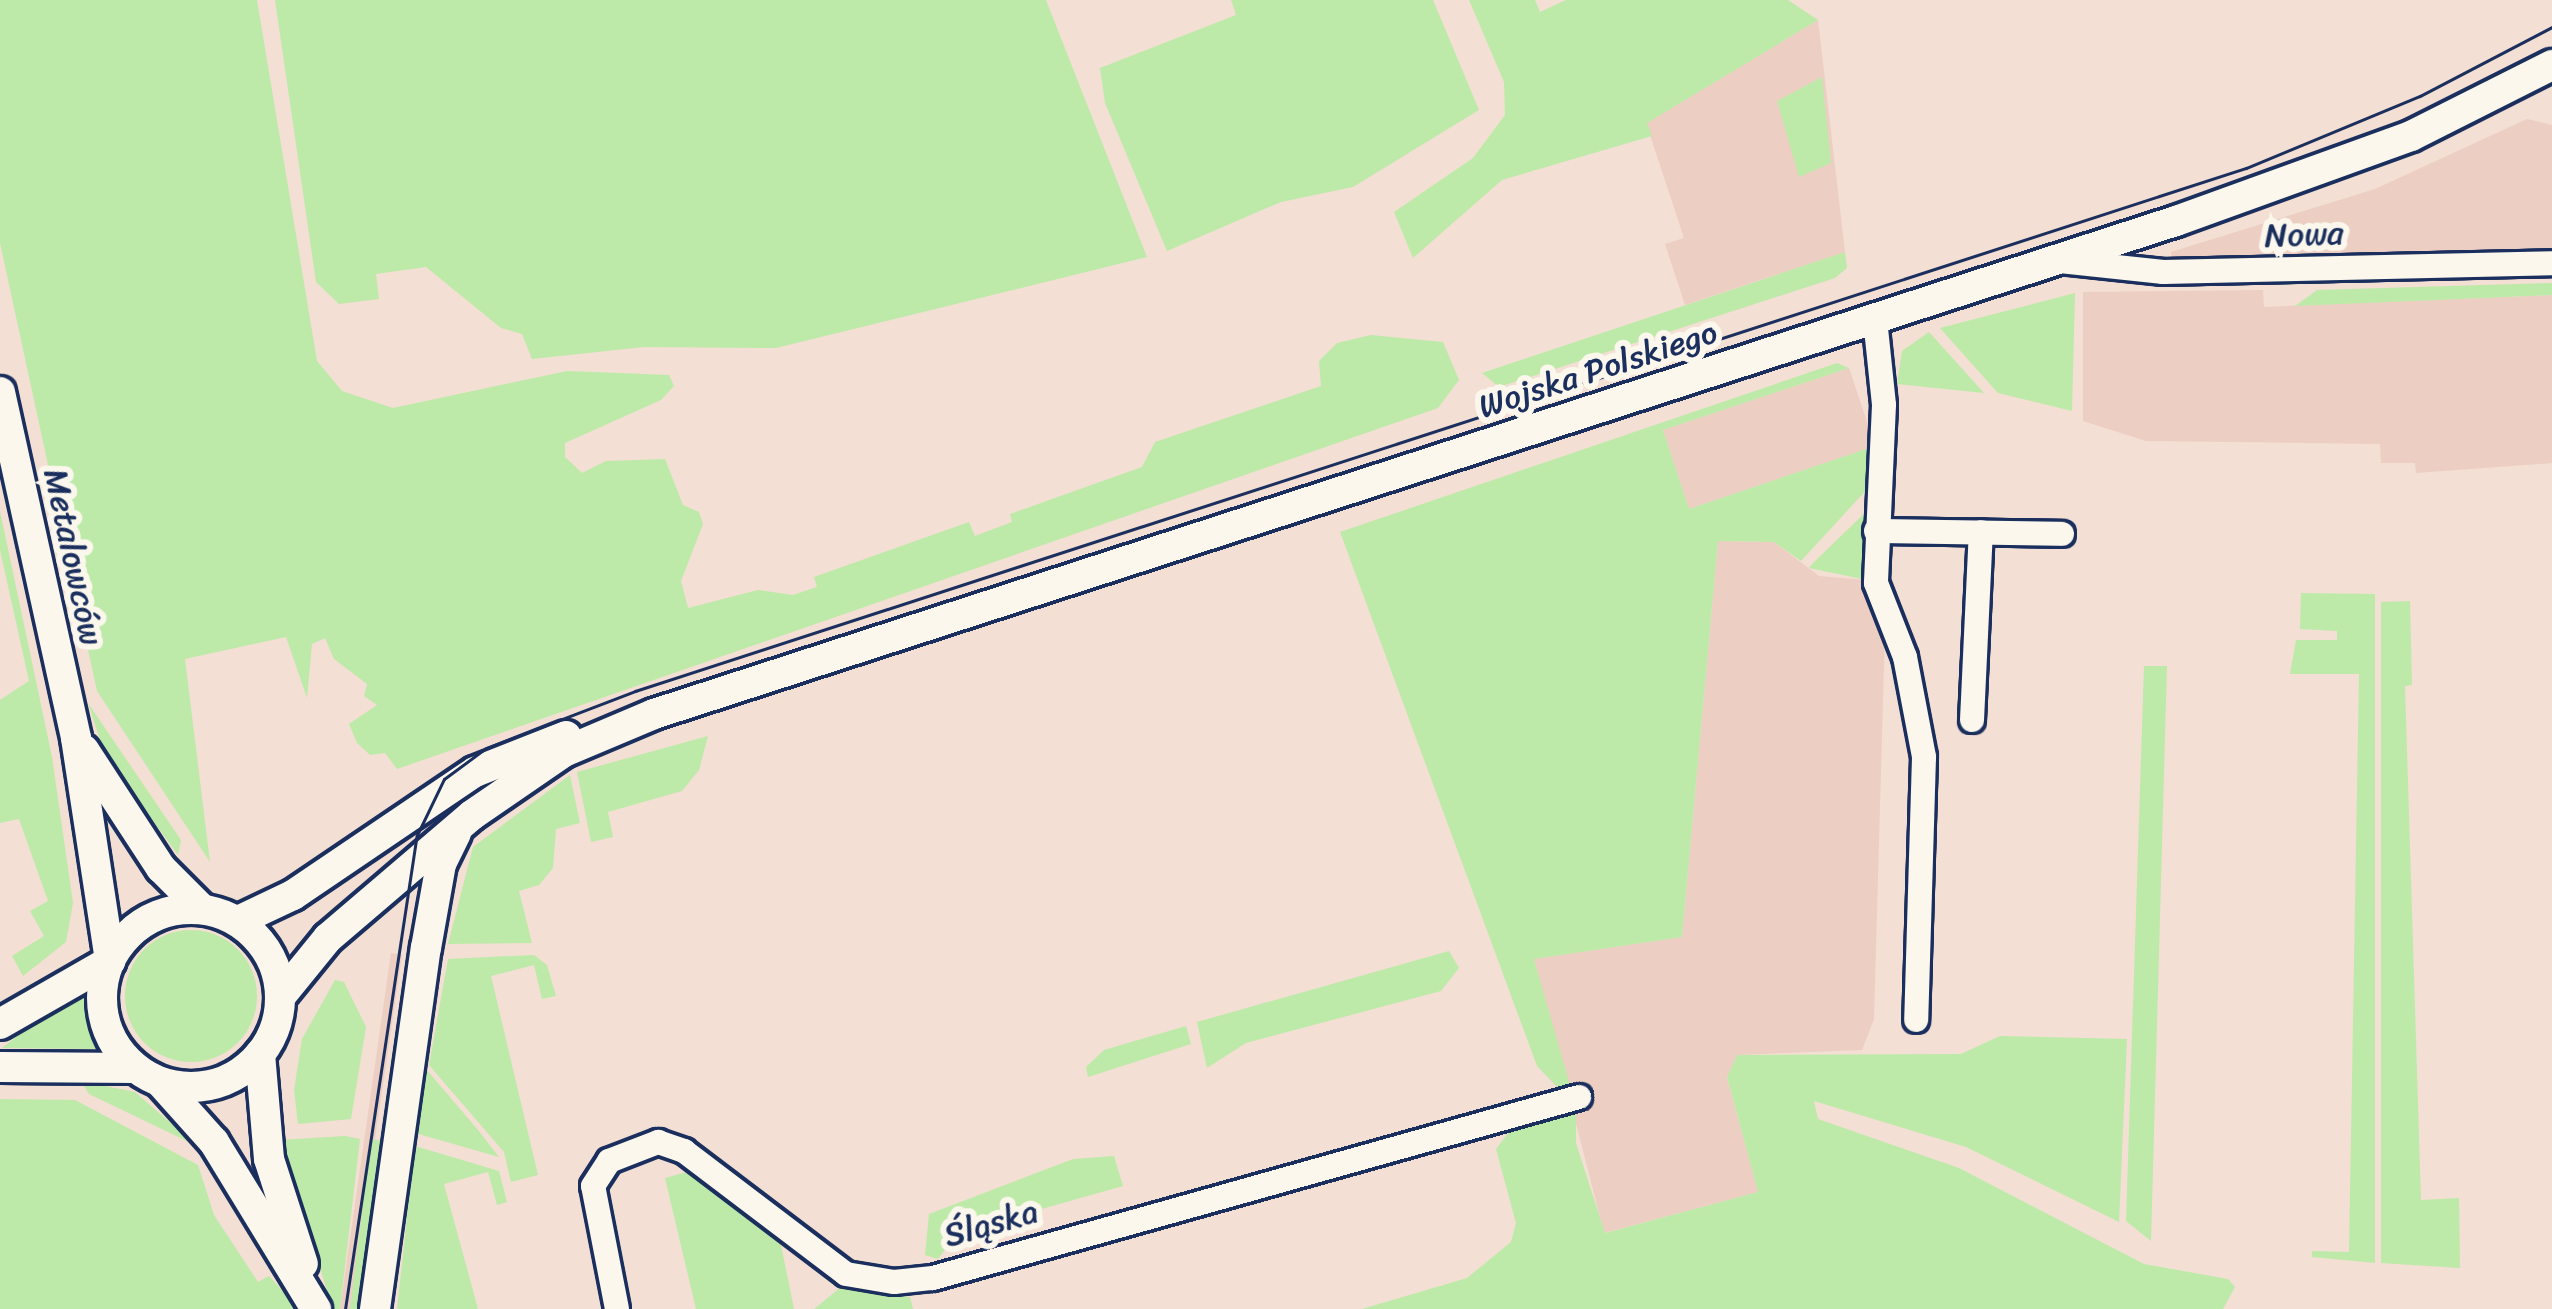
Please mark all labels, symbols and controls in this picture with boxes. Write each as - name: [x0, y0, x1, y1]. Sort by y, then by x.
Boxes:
- street label: Nowa: [2264, 214, 2344, 256]
- street label: Wojska Polskiego: [1474, 313, 1722, 427]
- street label: Metalowców: [35, 465, 111, 649]
- street label: Śląska: [939, 1192, 1043, 1256]

